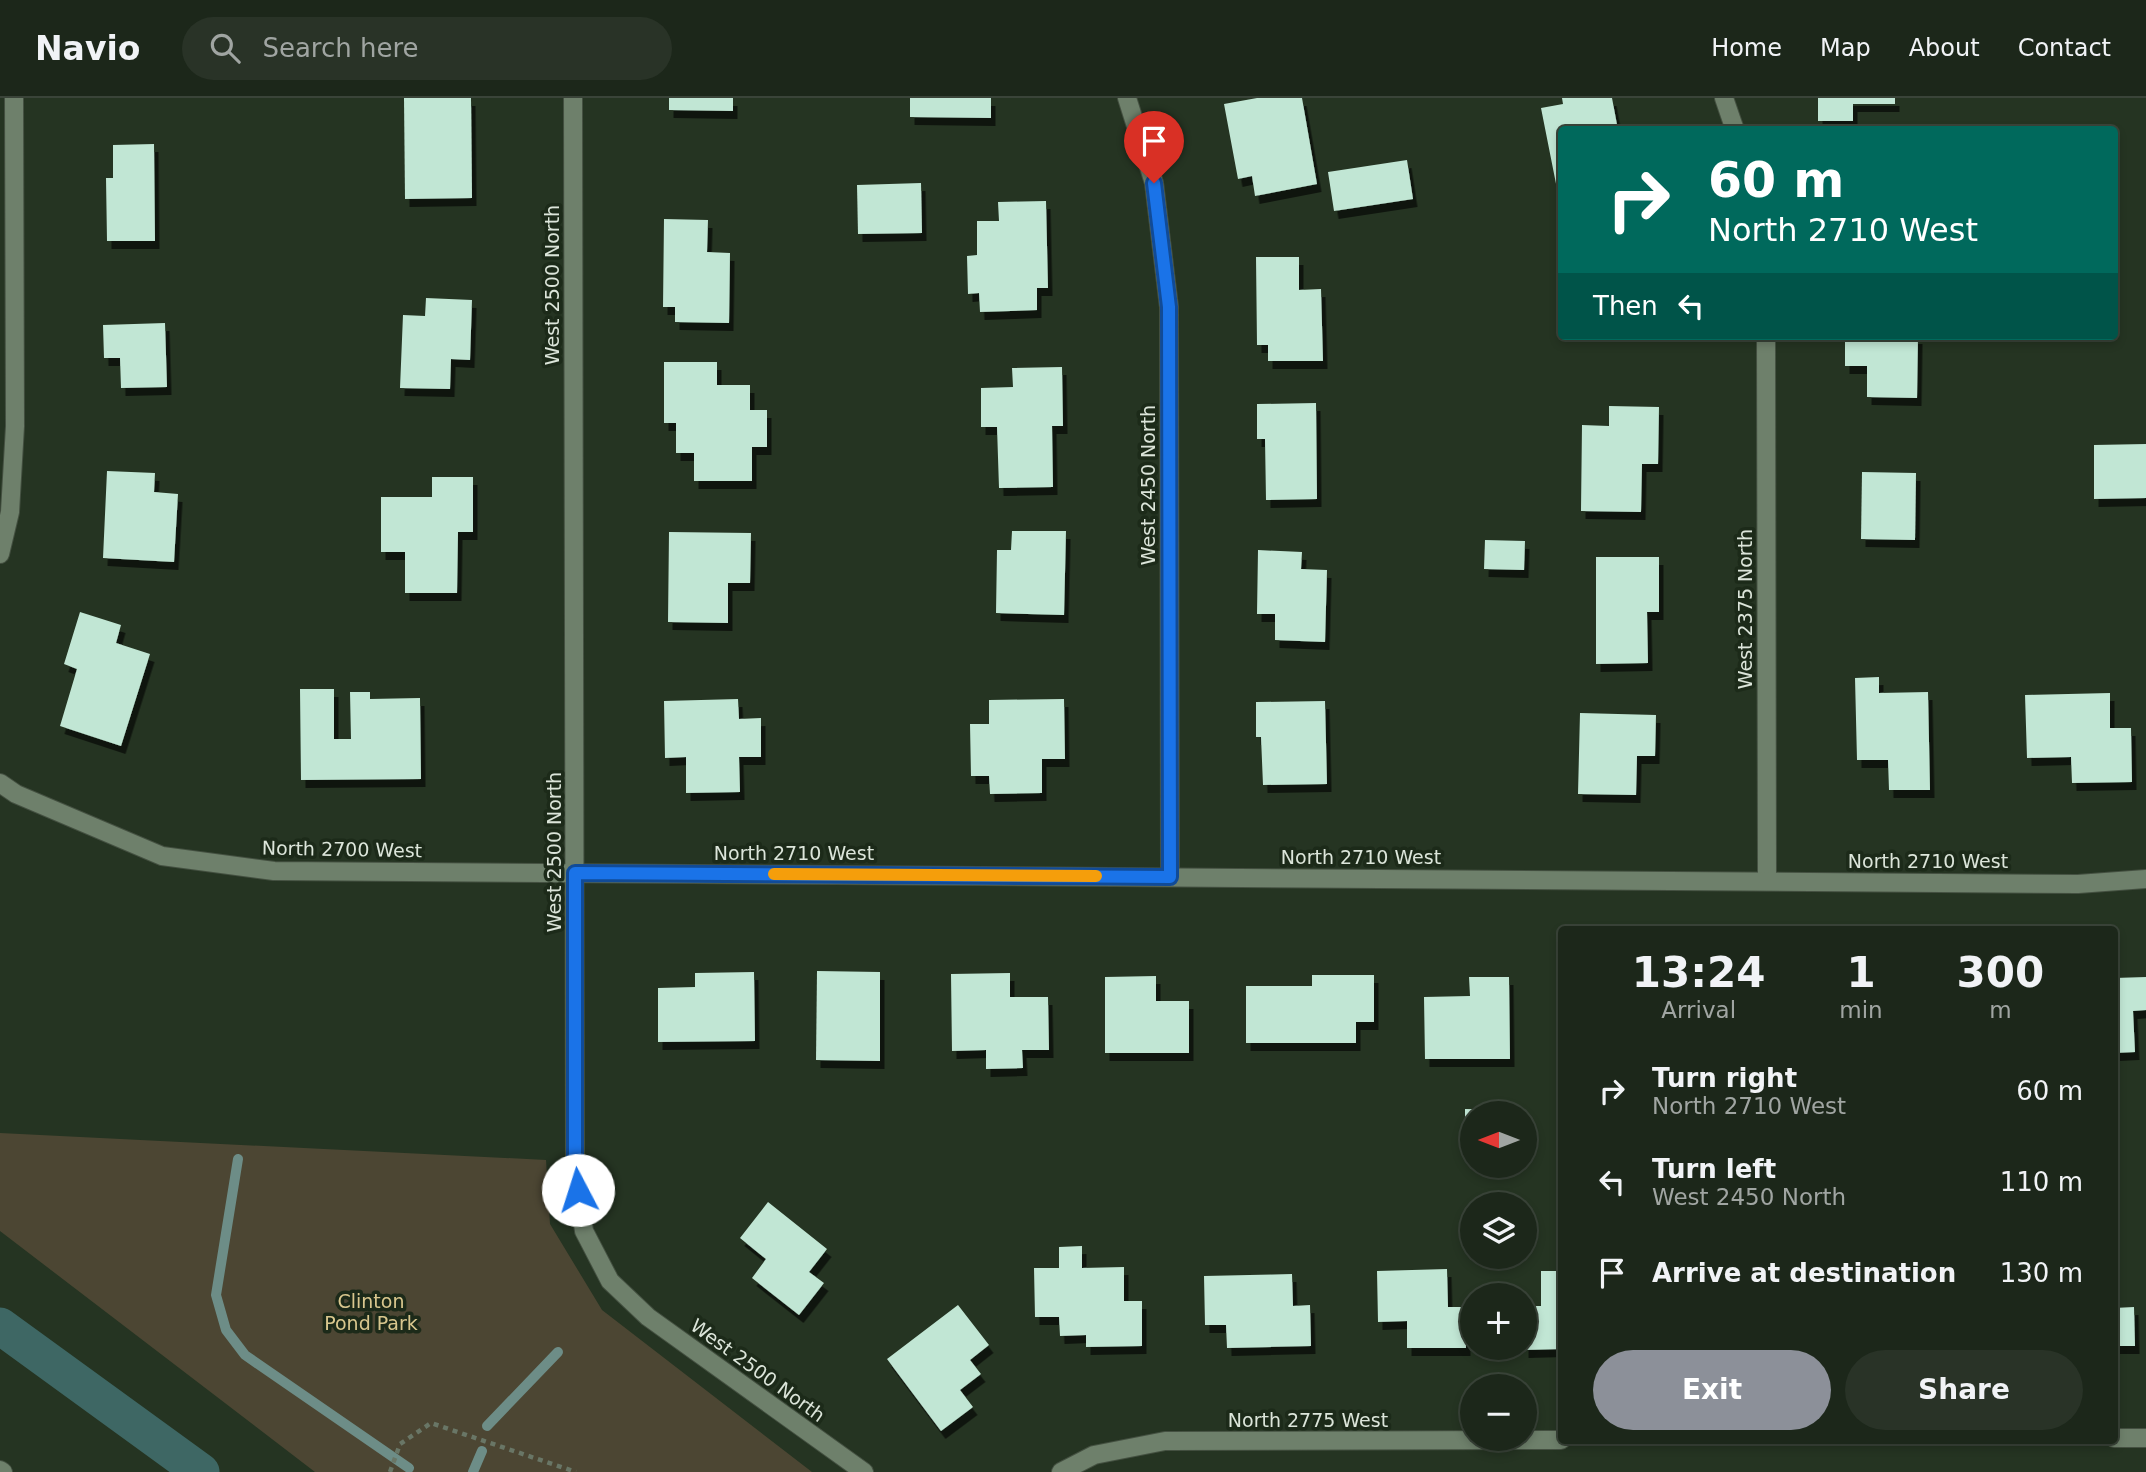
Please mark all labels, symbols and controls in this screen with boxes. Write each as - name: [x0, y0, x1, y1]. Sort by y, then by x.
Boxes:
- search box: [182, 17, 672, 80]
- text: Navio: [35, 29, 140, 68]
- icon: search: [206, 29, 244, 67]
- text: Search here: [262, 33, 419, 63]
- text: Home: [1711, 34, 1782, 62]
- text: Map: [1820, 34, 1871, 62]
- text: About: [1909, 34, 1980, 62]
- text: Contact: [2018, 34, 2111, 62]
- pin: [1124, 111, 1184, 183]
- icon: arrive: [1135, 122, 1173, 160]
- text: 60 m: [1708, 152, 1844, 209]
- icon: right: [1593, 154, 1684, 245]
- street label: West 2500 North: [541, 205, 563, 365]
- text: North 2710 West: [1708, 211, 1978, 249]
- icon: left: [1672, 287, 1710, 325]
- text: Then: [1593, 291, 1658, 321]
- street label: West 2450 North: [1137, 405, 1159, 565]
- street label: West 2375 North: [1734, 529, 1756, 689]
- street label: West 2500 North: [543, 772, 565, 932]
- street label: North 2700 West: [262, 837, 422, 861]
- street label: North 2710 West: [714, 842, 874, 864]
- street label: North 2710 West: [1281, 846, 1441, 868]
- street label: North 2710 West: [1848, 850, 2008, 872]
- text: 13:24: [1632, 948, 1766, 997]
- text: 1: [1846, 948, 1876, 997]
- text: 300: [1957, 948, 2044, 997]
- text: Arrival: [1661, 997, 1736, 1023]
- text: min: [1839, 997, 1883, 1023]
- text: m: [1989, 997, 2012, 1023]
- text: Turn right: [1652, 1063, 1797, 1093]
- icon: right: [1593, 1072, 1631, 1110]
- text: 60 m: [2016, 1076, 2083, 1106]
- text: North 2710 West: [1652, 1093, 1846, 1119]
- north arrow: [1460, 1101, 1536, 1178]
- map controls: [1460, 1101, 1537, 1451]
- position arrow: [541, 1153, 615, 1227]
- text: Turn left: [1652, 1154, 1776, 1184]
- icon: left: [1593, 1163, 1631, 1201]
- text: 110 m: [2000, 1167, 2083, 1197]
- text: West 2450 North: [1652, 1184, 1846, 1210]
- button: layers: [1460, 1192, 1537, 1269]
- icon: arrive: [1593, 1254, 1631, 1292]
- text: Arrive at destination: [1652, 1258, 1956, 1288]
- text: 130 m: [2000, 1258, 2083, 1288]
- button: +: [1460, 1283, 1537, 1360]
- park label: Clinton Pond Park: [324, 1290, 418, 1334]
- street label: West 2500 North: [687, 1314, 829, 1426]
- button: Exit: [1593, 1350, 1831, 1430]
- button: Share: [1845, 1350, 2083, 1430]
- button: −: [1460, 1374, 1537, 1451]
- street label: North 2775 West: [1228, 1409, 1388, 1431]

